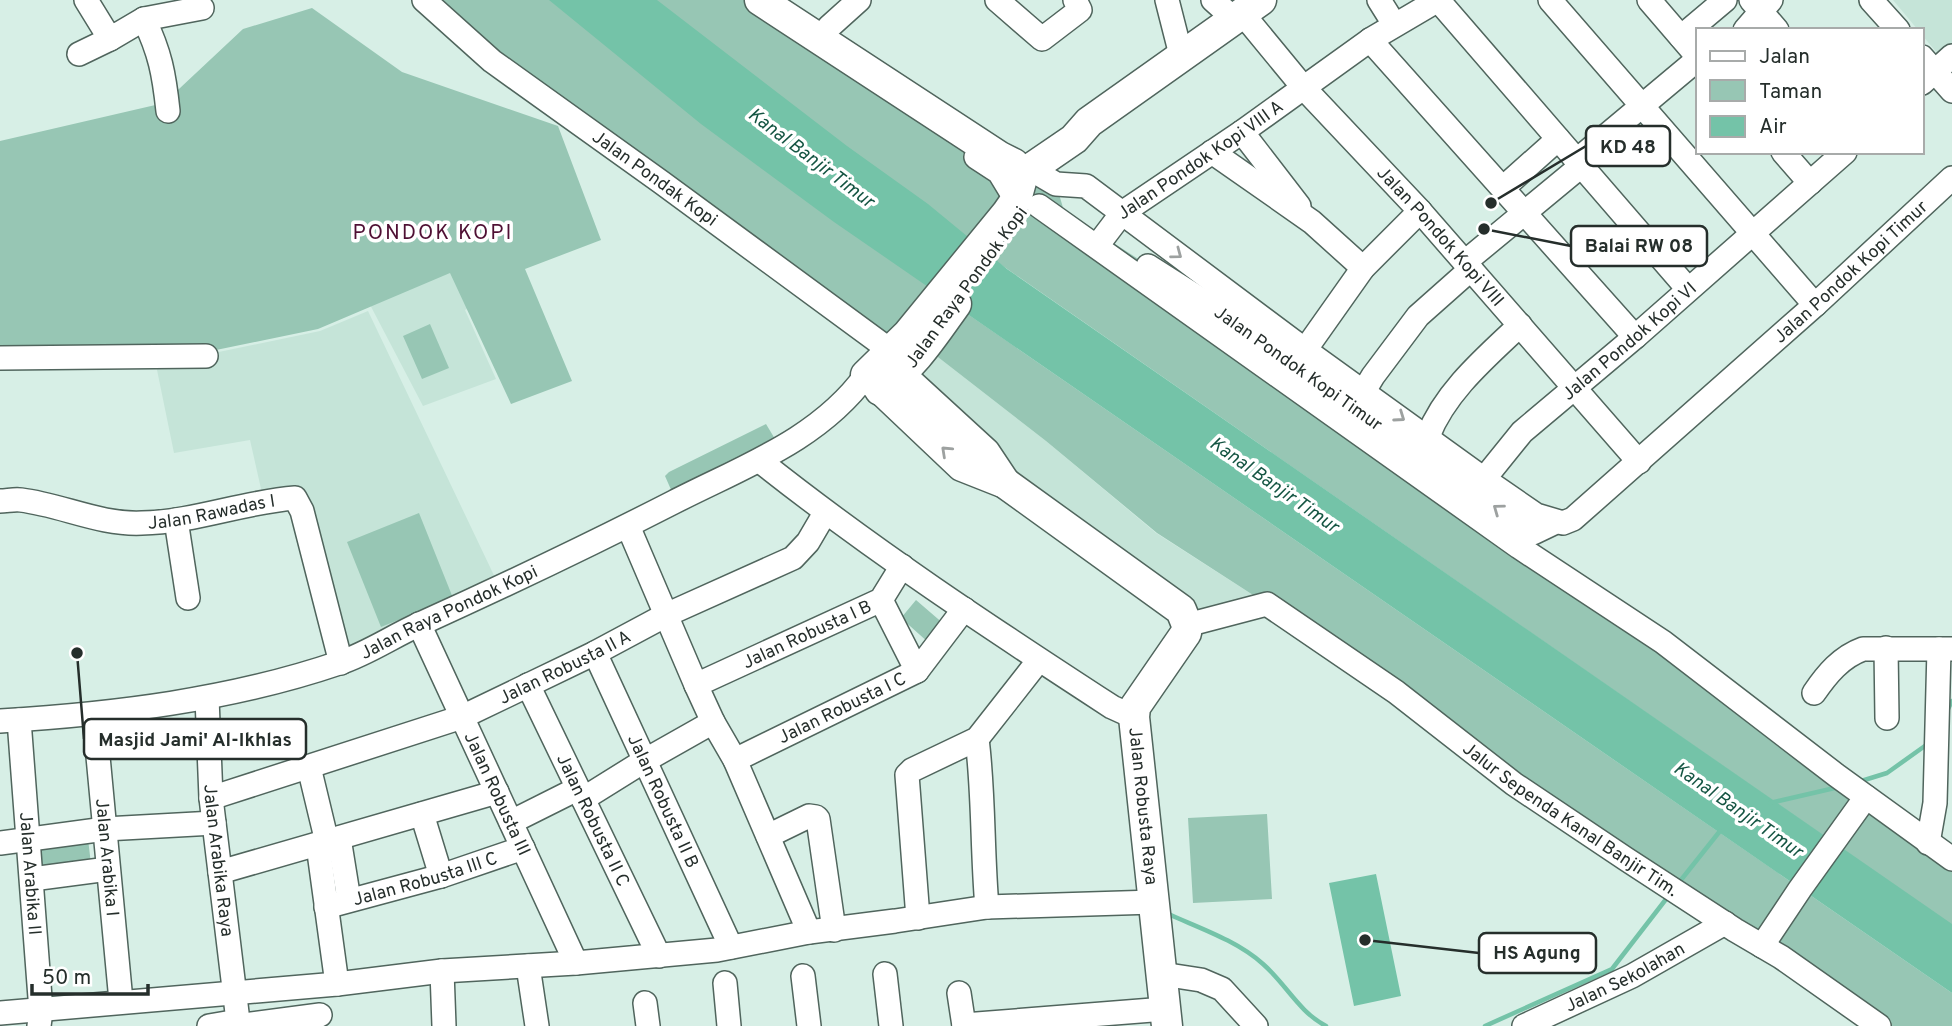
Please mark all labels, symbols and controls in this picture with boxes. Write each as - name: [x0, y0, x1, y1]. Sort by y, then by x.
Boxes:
- legend: [1696, 28, 1924, 154]
- text: Jalan: [1759, 44, 1810, 71]
- text: Taman: [1759, 79, 1822, 106]
- street label: Jalan Pondok Kopi VIII A: [1114, 96, 1288, 226]
- water label: Kanal Banjir Timur: [743, 103, 880, 215]
- text: Air: [1759, 114, 1787, 141]
- street label: Jalan Pondak Kopi: [587, 126, 721, 232]
- callout: KD 48: [1586, 126, 1670, 166]
- text: KD 48: [1600, 136, 1656, 160]
- street label: Jalan Pondok Kopi VIII: [1371, 162, 1508, 312]
- street label: Jalan Pondok Kopi Timur: [1770, 196, 1933, 349]
- street label: Jalan Raya Pondok Kopi: [901, 203, 1034, 373]
- district label: PONDOK KOPI: [352, 220, 514, 247]
- callout: Balai RW 08: [1571, 226, 1707, 266]
- text: Balai RW 08: [1585, 235, 1693, 259]
- one-way arrow: [1169, 245, 1181, 258]
- street label: Jalan Pondok Kopi VI: [1558, 278, 1702, 406]
- street label: Jalan Pondok Kopi Timur: [1209, 302, 1386, 437]
- one-way arrow: [1392, 409, 1405, 421]
- water label: Kanal Banjir Timur: [1205, 432, 1345, 540]
- one-way arrow: [941, 447, 954, 459]
- street label: Jalan Rawadas I: [147, 490, 277, 536]
- one-way arrow: [1493, 505, 1505, 517]
- street label: Jalan Raya Pondok Kopi: [357, 561, 542, 666]
- street label: Jalan Robusta I B: [739, 596, 876, 675]
- street label: Jalan Robusta II A: [496, 626, 635, 710]
- street label: Jalan Robusta I C: [775, 668, 910, 750]
- callout: Masjid Jami' Al-Ikhlas: [84, 719, 306, 759]
- street label: Jalan Robusta Raya: [1122, 726, 1162, 886]
- text: Masjid Jami' Al-Ikhlas: [98, 729, 292, 753]
- street label: Jalan Robusta III: [458, 729, 535, 860]
- street label: Jalan Robusta II B: [621, 731, 703, 872]
- street label: Jalur Sependa Kanal Banjir Tim.: [1457, 738, 1682, 903]
- street label: Jalan Robusta II C: [550, 751, 634, 891]
- water label: Kanal Banjir Timur: [1669, 757, 1809, 865]
- street label: Jalan Arabika Raya: [197, 784, 238, 938]
- street label: Jalan Arabika I: [89, 798, 123, 918]
- street label: Jalan Arabika II: [13, 811, 45, 936]
- street label: Jalan Robusta III C: [351, 848, 501, 912]
- callout: HS Agung: [1479, 933, 1596, 973]
- street label: Jalan Sekolahan: [1562, 938, 1690, 1018]
- text: HS Agung: [1493, 942, 1581, 966]
- scale bar: [32, 953, 147, 997]
- text: 50 m: [42, 965, 91, 992]

